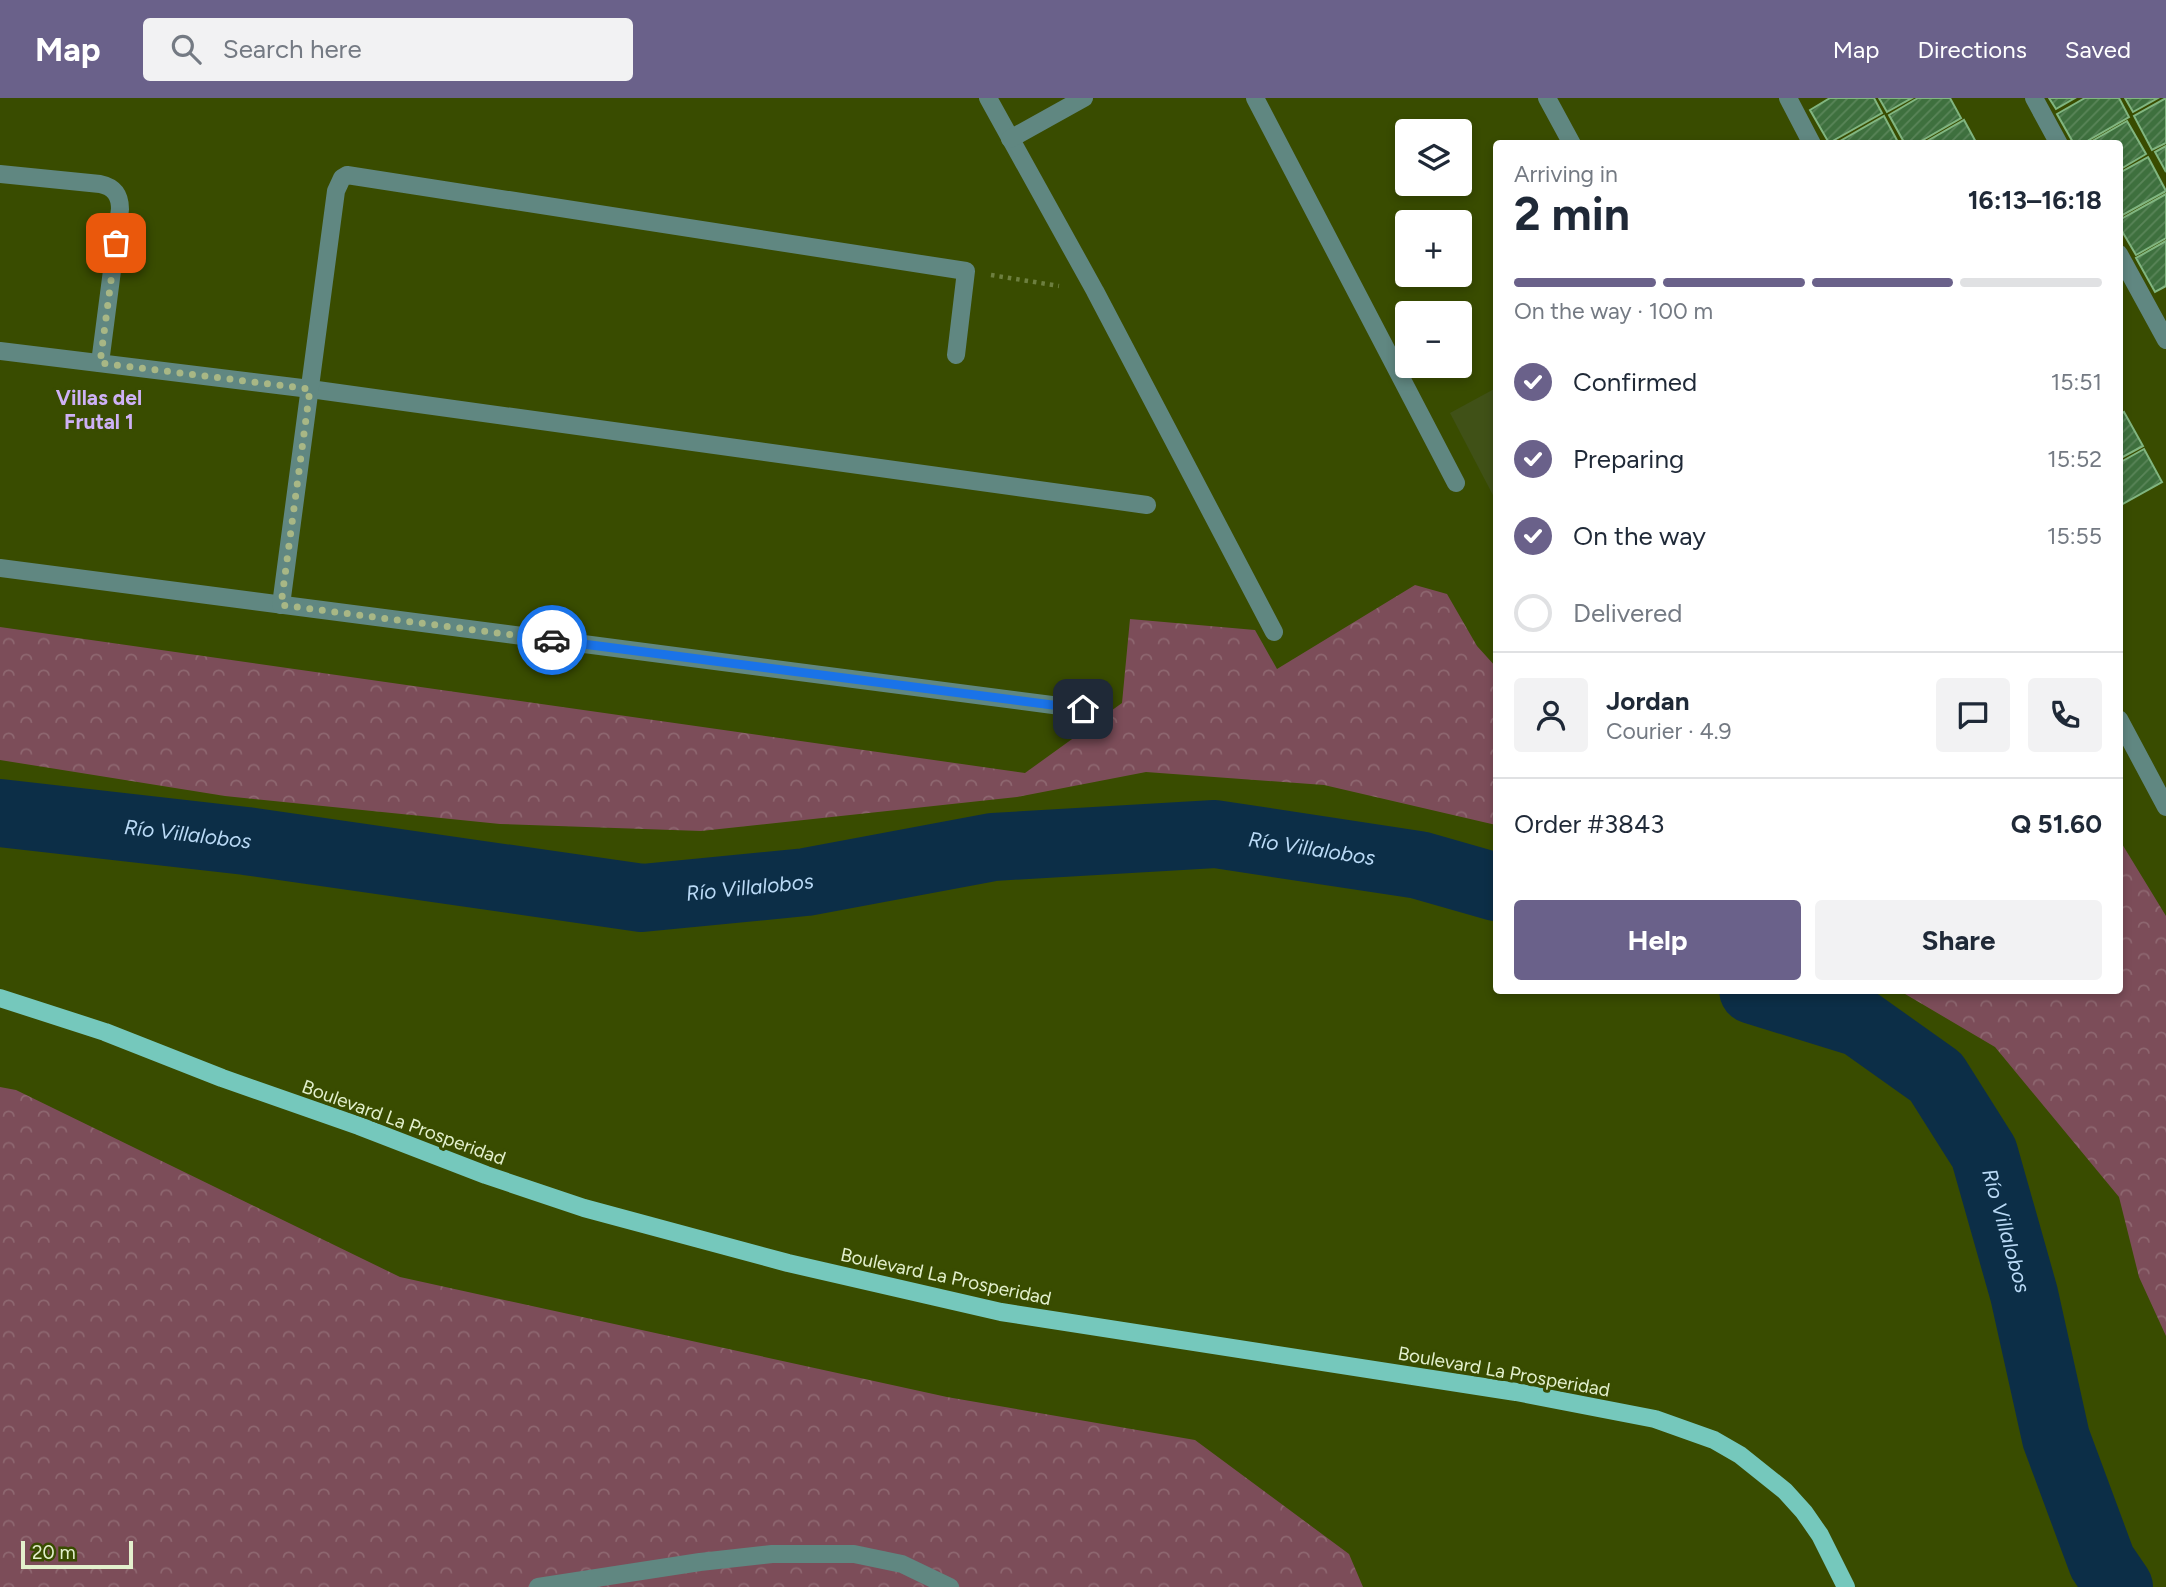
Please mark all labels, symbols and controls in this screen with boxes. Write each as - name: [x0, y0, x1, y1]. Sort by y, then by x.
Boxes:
- search box: [143, 18, 633, 81]
- text: Map: [35, 30, 101, 69]
- icon: search: [167, 30, 205, 68]
- text: Search here: [223, 33, 362, 65]
- text: Map: [1833, 35, 1879, 64]
- text: Directions: [1917, 35, 2027, 64]
- text: Saved: [2065, 35, 2131, 64]
- map controls: [1395, 119, 1472, 378]
- button: layers: [1395, 119, 1472, 196]
- text: Arriving in: [1514, 160, 1618, 188]
- text: 16:13–16:18: [1968, 184, 2102, 216]
- text: 2 min: [1514, 186, 1630, 242]
- button: +: [1395, 210, 1472, 287]
- pin: [86, 213, 146, 273]
- icon: bag: [97, 224, 135, 262]
- text: On the way · 100 m: [1514, 297, 1713, 325]
- button: −: [1395, 301, 1472, 378]
- icon: check: [1514, 363, 1552, 401]
- text: Confirmed: [1573, 366, 1697, 398]
- text: 15:51: [2051, 368, 2102, 396]
- district label: Villas del Frutal 1: [56, 385, 142, 434]
- icon: check: [1514, 440, 1552, 478]
- text: Preparing: [1573, 443, 1684, 475]
- text: 15:52: [2047, 445, 2102, 473]
- icon: check: [1514, 517, 1552, 555]
- text: On the way: [1573, 520, 1706, 552]
- text: 15:55: [2047, 522, 2102, 550]
- text: Delivered: [1573, 597, 1682, 629]
- courier: [517, 605, 587, 675]
- icon: car: [533, 621, 571, 659]
- button: person: [1514, 678, 1588, 752]
- button: chat: [1936, 678, 2010, 752]
- button: phone: [2028, 678, 2102, 752]
- pin: [1053, 679, 1113, 739]
- text: Jordan: [1606, 685, 1689, 717]
- icon: home: [1064, 690, 1102, 728]
- text: Courier · 4.9: [1606, 717, 1732, 745]
- text: Order #3843: [1514, 808, 1664, 840]
- text: Q 51.60: [2011, 808, 2102, 840]
- water label: Río Villalobos: [123, 814, 253, 854]
- water label: Río Villalobos: [1247, 826, 1377, 870]
- water label: Río Villalobos: [685, 868, 816, 906]
- button: Help: [1514, 900, 1801, 980]
- button: Share: [1815, 900, 2102, 980]
- street label: Boulevard La Prosperidad: [299, 1075, 509, 1170]
- water label: Río Villalobos: [1977, 1166, 2036, 1296]
- street label: Boulevard La Prosperidad: [838, 1243, 1053, 1310]
- street label: Boulevard La Prosperidad: [1396, 1341, 1612, 1401]
- scale bar: [21, 1538, 133, 1570]
- text: 20 m: [32, 1541, 76, 1564]

